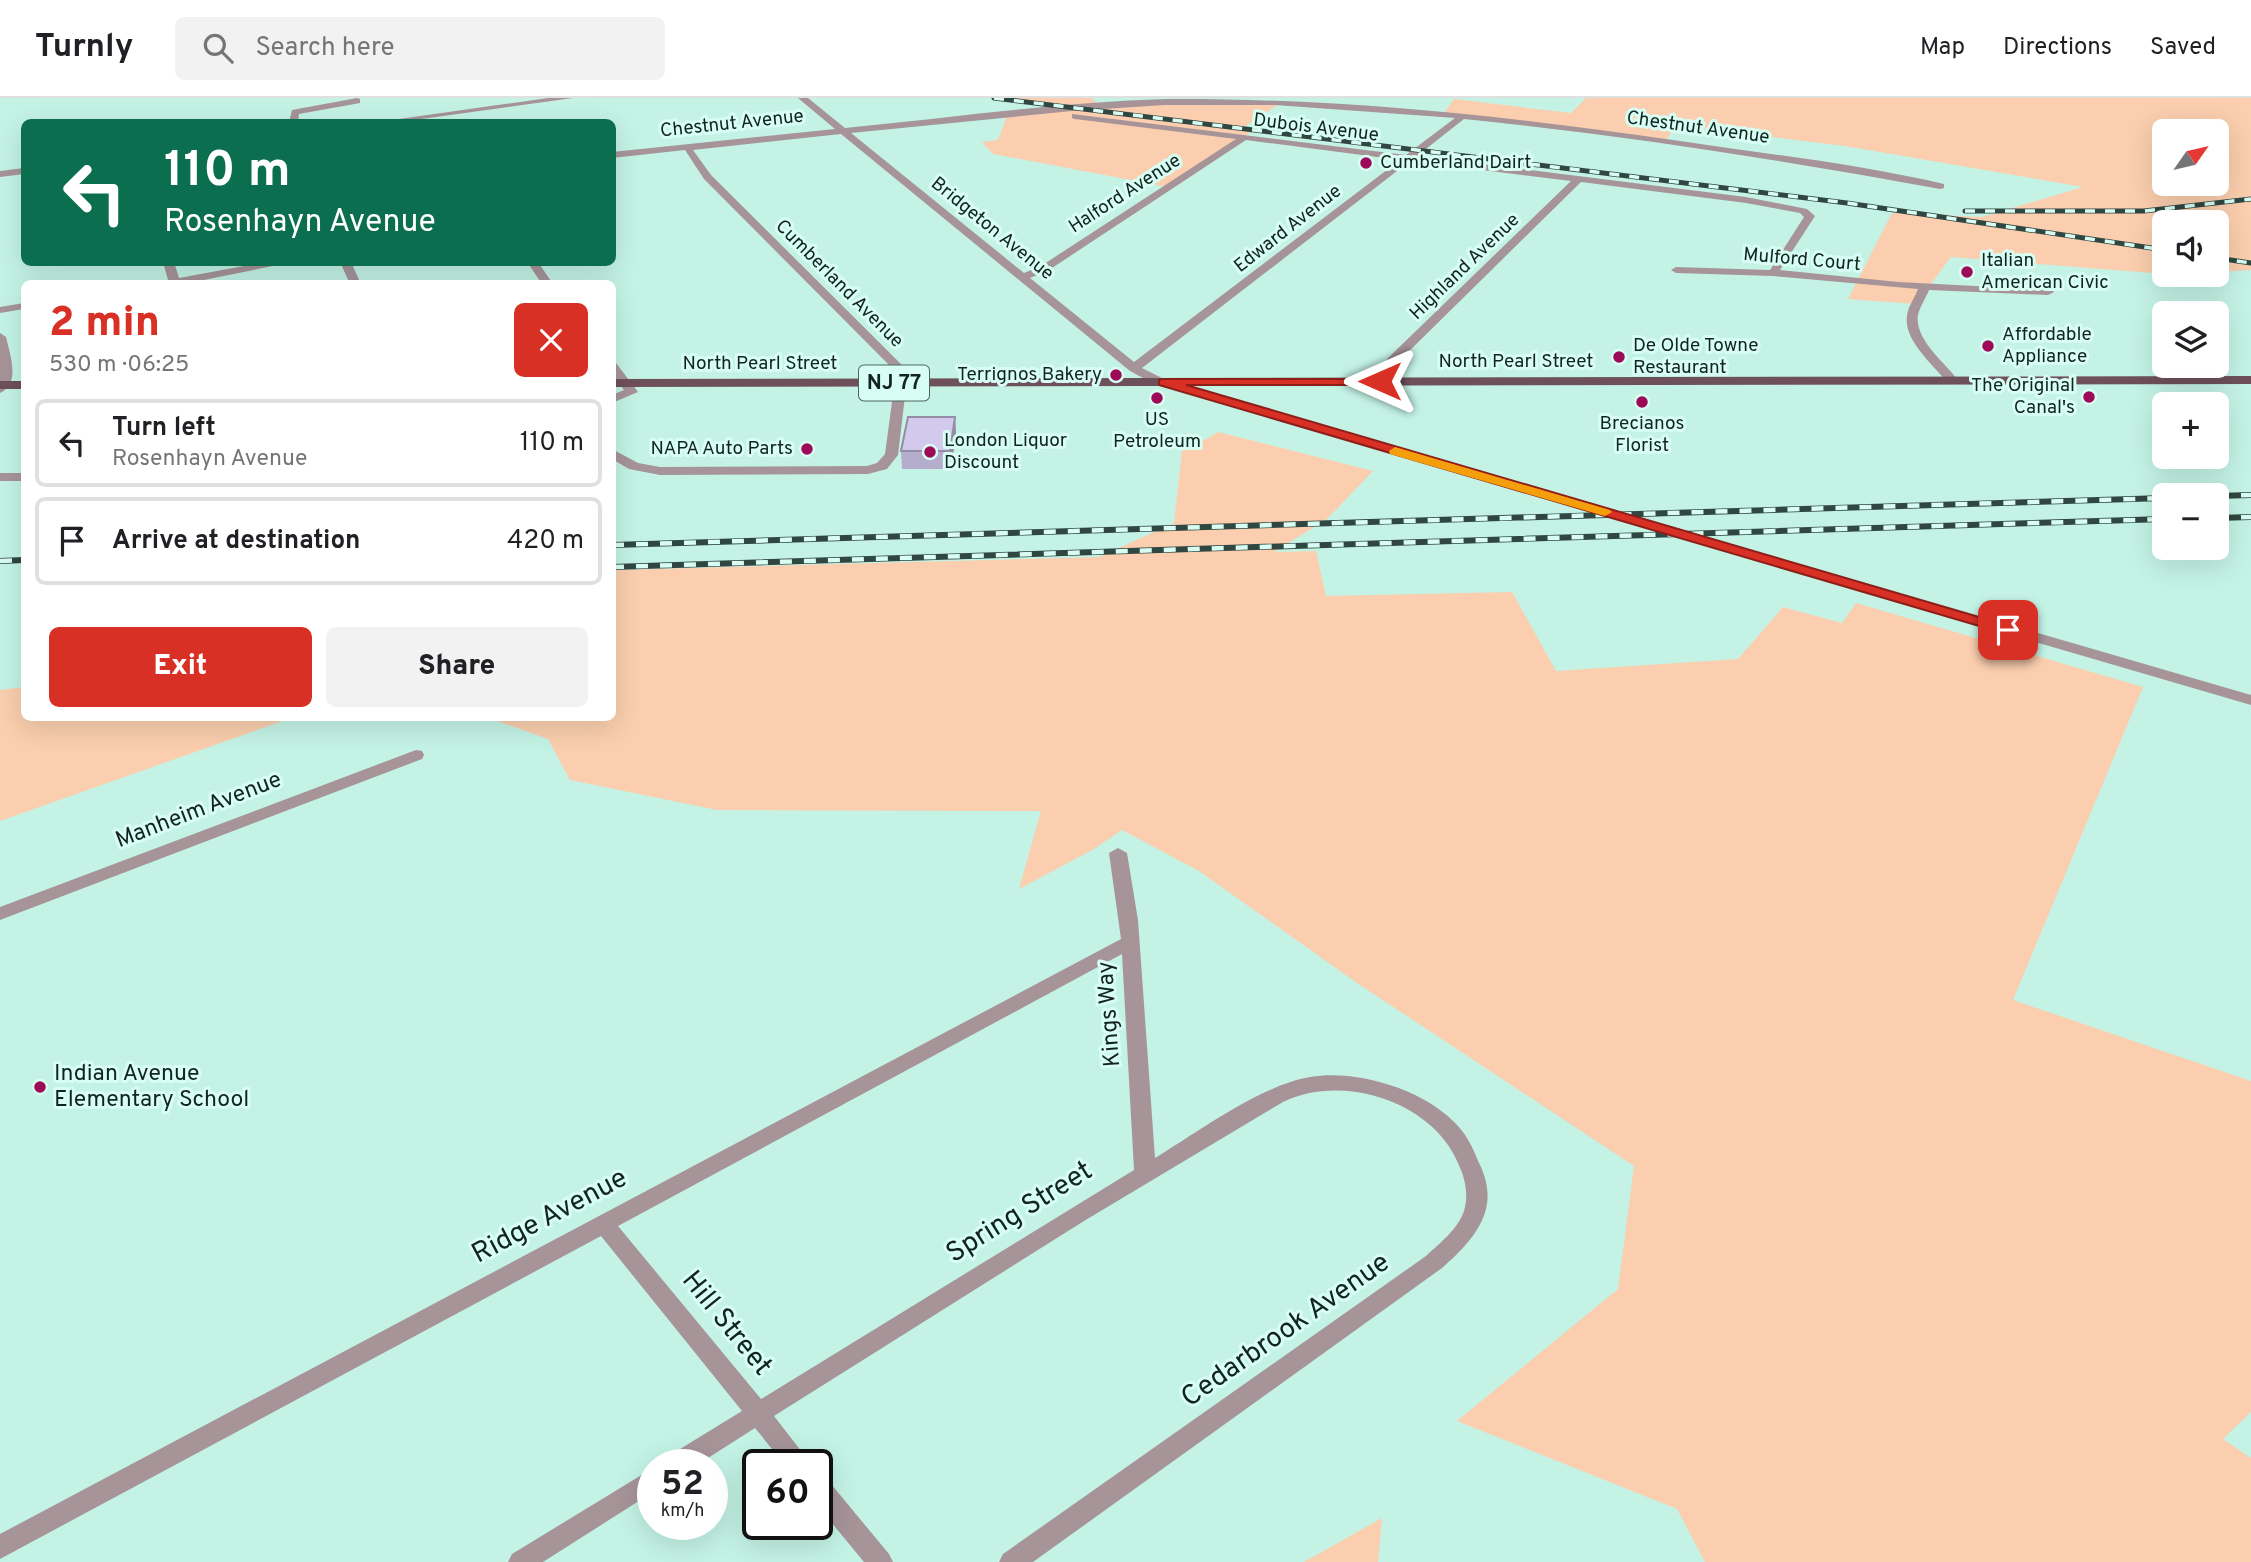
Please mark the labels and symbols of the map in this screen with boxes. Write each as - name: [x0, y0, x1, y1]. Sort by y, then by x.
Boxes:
- street label: Chestnut Avenue: [659, 105, 805, 143]
- street label: Chestnut Avenue: [1625, 106, 1771, 150]
- street label: Dubois Avenue: [1252, 108, 1380, 148]
- north arrow: [2152, 119, 2230, 196]
- street label: Halford Avenue: [1064, 149, 1186, 239]
- place label: Cumberland Dairt: [1380, 151, 1532, 175]
- marker: Cumberland Dairt: [1358, 155, 1374, 171]
- street label: Bridgeton Avenue: [926, 172, 1058, 286]
- street label: Edward Avenue: [1229, 180, 1347, 278]
- street label: Highland Avenue: [1405, 208, 1525, 326]
- street label: Cumberland Avenue: [770, 215, 908, 353]
- street label: Mulford Court: [1742, 243, 1862, 277]
- place label: Italian American Civic: [1981, 249, 2109, 295]
- marker: Italian American Civic: [1959, 264, 1975, 280]
- place label: Affordable Appliance: [2002, 323, 2092, 369]
- place label: De Olde Towne Restaurant: [1633, 334, 1758, 380]
- marker: Affordable Appliance: [1980, 338, 1996, 354]
- position arrow: [1343, 344, 1417, 418]
- marker: De Olde Towne Restaurant: [1611, 349, 1627, 365]
- street label: North Pearl Street: [1438, 350, 1594, 374]
- street label: North Pearl Street: [682, 352, 838, 376]
- place label: Terrignos Bakery: [957, 363, 1102, 387]
- road number: NJ 77: [859, 366, 929, 400]
- marker: Terrignos Bakery: [1108, 367, 1124, 383]
- place label: The Original Canal's: [1971, 374, 2075, 420]
- marker: The Original Canal's: [2081, 389, 2097, 405]
- marker: US Petroleum: [1149, 390, 1165, 406]
- marker: Brecianos Florist: [1634, 394, 1650, 410]
- place label: US Petroleum: [1113, 408, 1201, 454]
- place label: Brecianos Florist: [1600, 412, 1684, 458]
- place label: London Liquor Discount: [944, 429, 1068, 475]
- place label: NAPA Auto Parts: [651, 437, 793, 461]
- marker: NAPA Auto Parts: [799, 441, 815, 457]
- marker: London Liquor Discount: [922, 444, 938, 460]
- pin: [1978, 600, 2038, 660]
- street label: Manheim Avenue: [112, 766, 286, 856]
- street label: Kings Way: [1092, 960, 1128, 1068]
- place label: Indian Avenue Elementary School: [54, 1060, 249, 1115]
- marker: Indian Avenue Elementary School: [32, 1079, 48, 1095]
- street label: Spring Street: [940, 1154, 1100, 1272]
- street label: Ridge Avenue: [466, 1161, 634, 1273]
- street label: Cedarbrook Avenue: [1175, 1245, 1397, 1417]
- street label: Hill Street: [673, 1264, 779, 1384]
- speed limit sign: 60: [742, 1449, 833, 1540]

